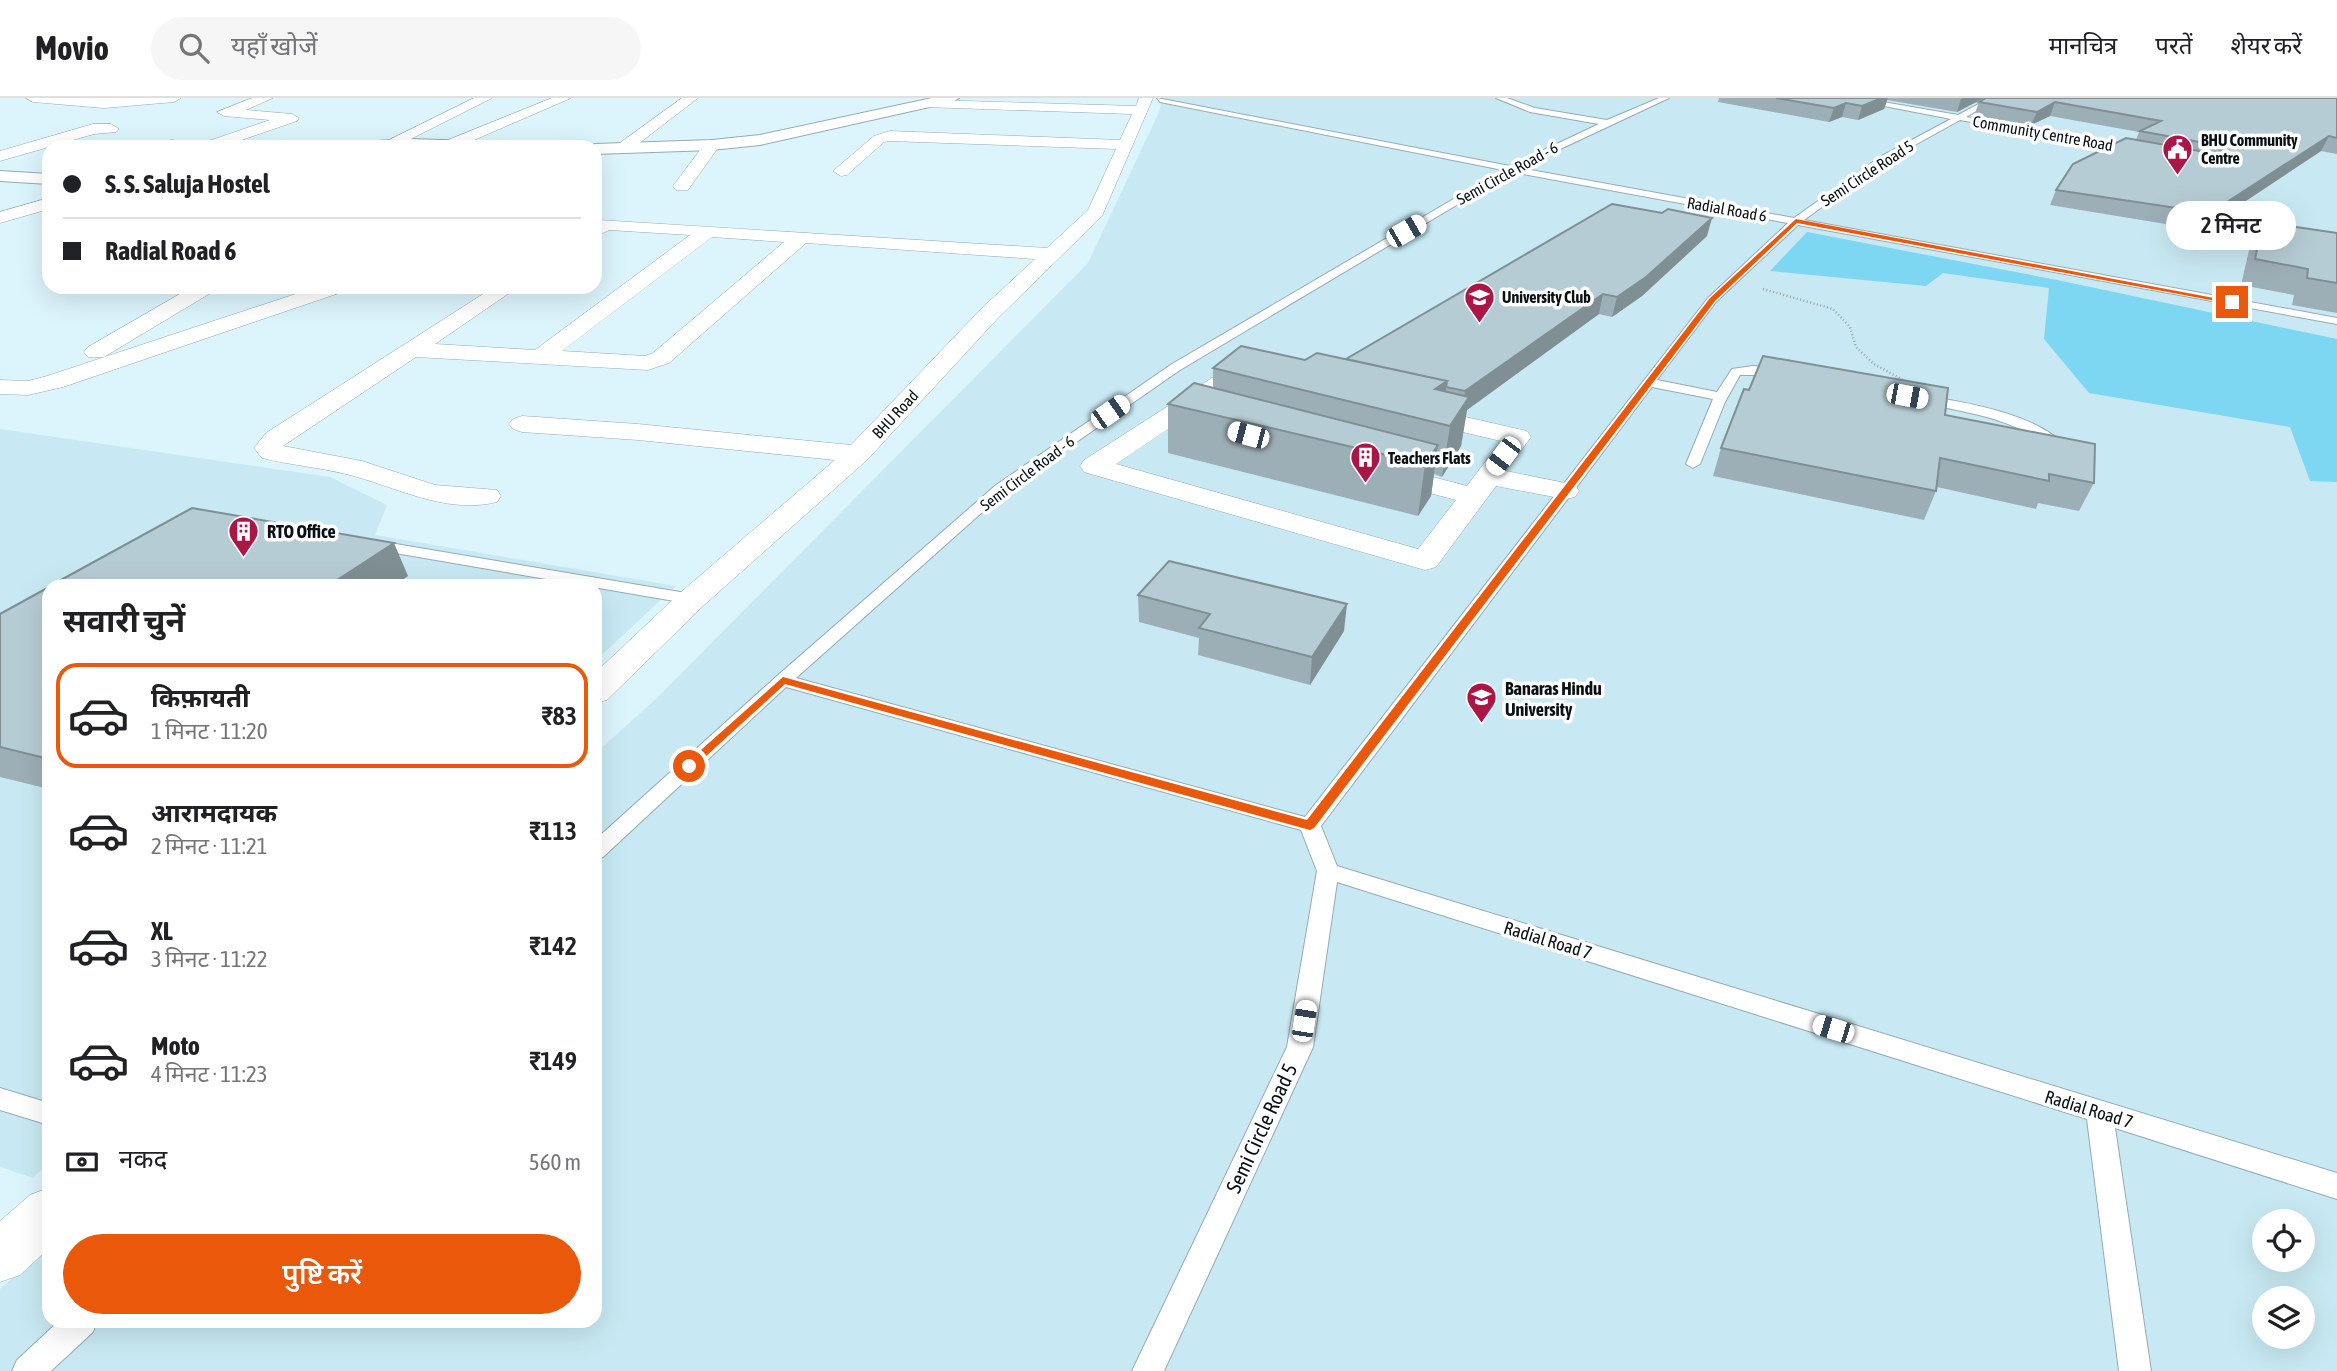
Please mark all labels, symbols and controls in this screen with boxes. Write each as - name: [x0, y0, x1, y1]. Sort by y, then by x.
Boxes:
- search box: [151, 17, 641, 80]
- text: Movio: [35, 29, 109, 67]
- icon: search: [175, 29, 213, 67]
- text: यहाँ खोजें: [231, 31, 317, 61]
- text: मानचित्र: [2049, 32, 2117, 59]
- text: परतें: [2155, 32, 2192, 59]
- text: शेयर करें: [2230, 32, 2302, 59]
- street label: Community Centre Road: [1971, 112, 2114, 155]
- place label: BHU Community Centre: [2201, 131, 2298, 167]
- public building icon: BHU Community Centre: [2161, 132, 2195, 176]
- street label: Semi Circle Road 5: [1817, 136, 1917, 210]
- street label: Semi Circle Road - 6: [1453, 138, 1561, 208]
- text: S. S. Saluja Hostel: [105, 169, 270, 199]
- street label: Radial Road 6: [1686, 193, 1768, 225]
- callout: 2 मिनट: [2167, 200, 2297, 250]
- car: [1383, 211, 1430, 251]
- text: 2 मिनट: [2201, 212, 2261, 238]
- text: Radial Road 6: [105, 236, 236, 266]
- school or university icon: University Club: [1462, 280, 1496, 324]
- route end: [2216, 286, 2248, 318]
- place label: University Club: [1502, 288, 1591, 306]
- car: [1885, 382, 1930, 410]
- street label: BHU Road: [868, 386, 922, 442]
- car: [1087, 391, 1134, 433]
- car: [1225, 419, 1272, 451]
- street label: Semi Circle Road - 6: [977, 432, 1077, 514]
- car: [1482, 433, 1525, 479]
- building icon: Teachers Flats: [1348, 441, 1382, 485]
- place label: Teachers Flats: [1388, 449, 1471, 467]
- building icon: RTO Office: [227, 514, 261, 558]
- place label: RTO Office: [267, 521, 336, 542]
- text: सवारी चुनें: [63, 602, 185, 639]
- place label: Banaras Hindu University: [1505, 678, 1602, 720]
- school or university icon: Banaras Hindu University: [1465, 681, 1499, 725]
- text: किफ़ायती: [151, 683, 250, 713]
- icon: car: [67, 684, 130, 747]
- text: ₹83: [541, 701, 577, 731]
- text: 1 मिनट · 11:20: [151, 718, 268, 744]
- route start: [673, 750, 705, 782]
- text: आरामदायक: [151, 798, 277, 828]
- icon: car: [67, 799, 130, 862]
- text: ₹113: [529, 816, 577, 846]
- text: 2 मिनट · 11:21: [151, 833, 268, 859]
- icon: car: [67, 914, 130, 977]
- text: XL: [151, 916, 173, 946]
- street label: Radial Road 7: [1501, 917, 1595, 963]
- text: ₹142: [529, 931, 577, 961]
- text: 3 मिनट · 11:22: [151, 946, 268, 972]
- car: [1291, 999, 1318, 1043]
- car: [1810, 1013, 1857, 1045]
- icon: car: [67, 1029, 130, 1092]
- text: Moto: [151, 1031, 200, 1061]
- text: ₹149: [529, 1046, 577, 1076]
- street label: Semi Circle Road 5: [1221, 1059, 1301, 1197]
- text: 4 मिनट · 11:23: [151, 1061, 268, 1087]
- street label: Radial Road 7: [2042, 1086, 2136, 1132]
- icon: cash: [63, 1143, 101, 1181]
- text: नकद: [119, 1144, 167, 1174]
- text: 560 m: [529, 1149, 581, 1175]
- map controls: [2252, 1209, 2315, 1349]
- button: locate: [2252, 1209, 2315, 1272]
- button: पुष्टि करें: [63, 1234, 581, 1314]
- button: layers: [2252, 1286, 2315, 1349]

